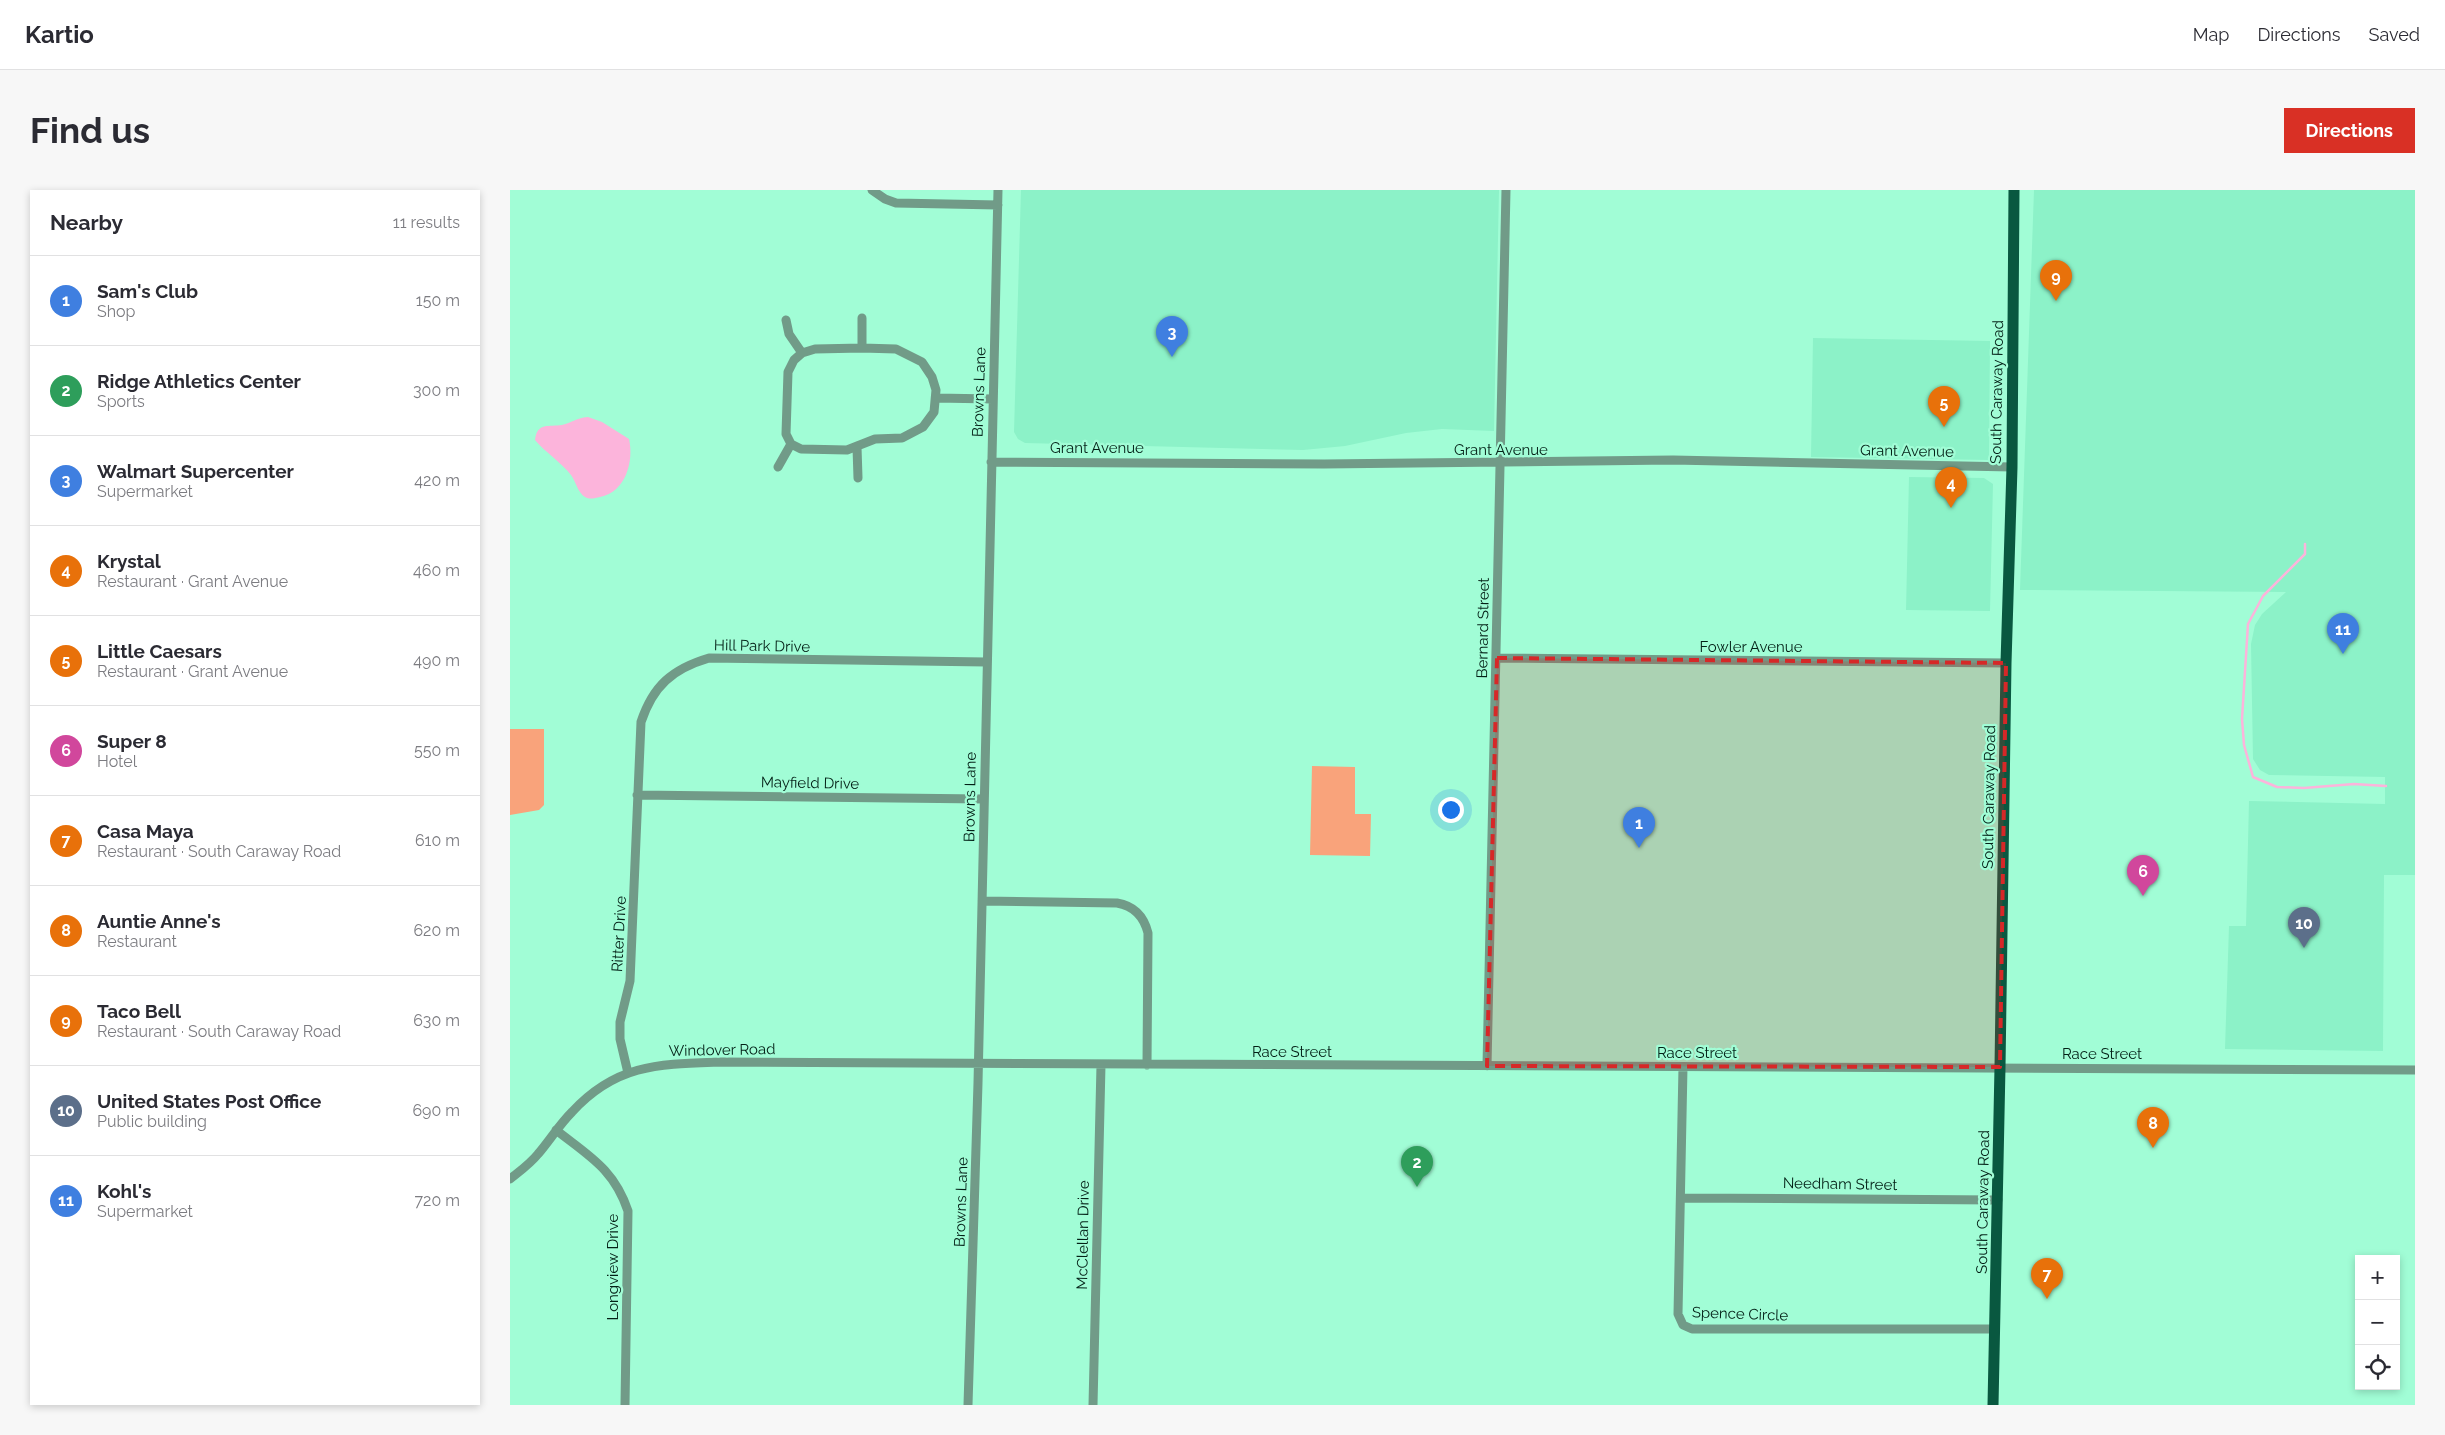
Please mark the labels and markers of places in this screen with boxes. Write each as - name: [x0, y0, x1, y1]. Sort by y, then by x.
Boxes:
- pin: 9: [2040, 260, 2072, 301]
- pin: 3: [1156, 316, 1188, 357]
- pin: 5: [1928, 386, 1960, 427]
- pin: 4: [1935, 467, 1967, 508]
- pin: 11: [2327, 613, 2359, 654]
- pin: 1: [1623, 807, 1655, 848]
- pin: 6: [2127, 855, 2159, 896]
- pin: 10: [2288, 907, 2320, 948]
- pin: 8: [2137, 1107, 2169, 1148]
- pin: 2: [1401, 1146, 1433, 1187]
- pin: 7: [2031, 1258, 2063, 1299]

